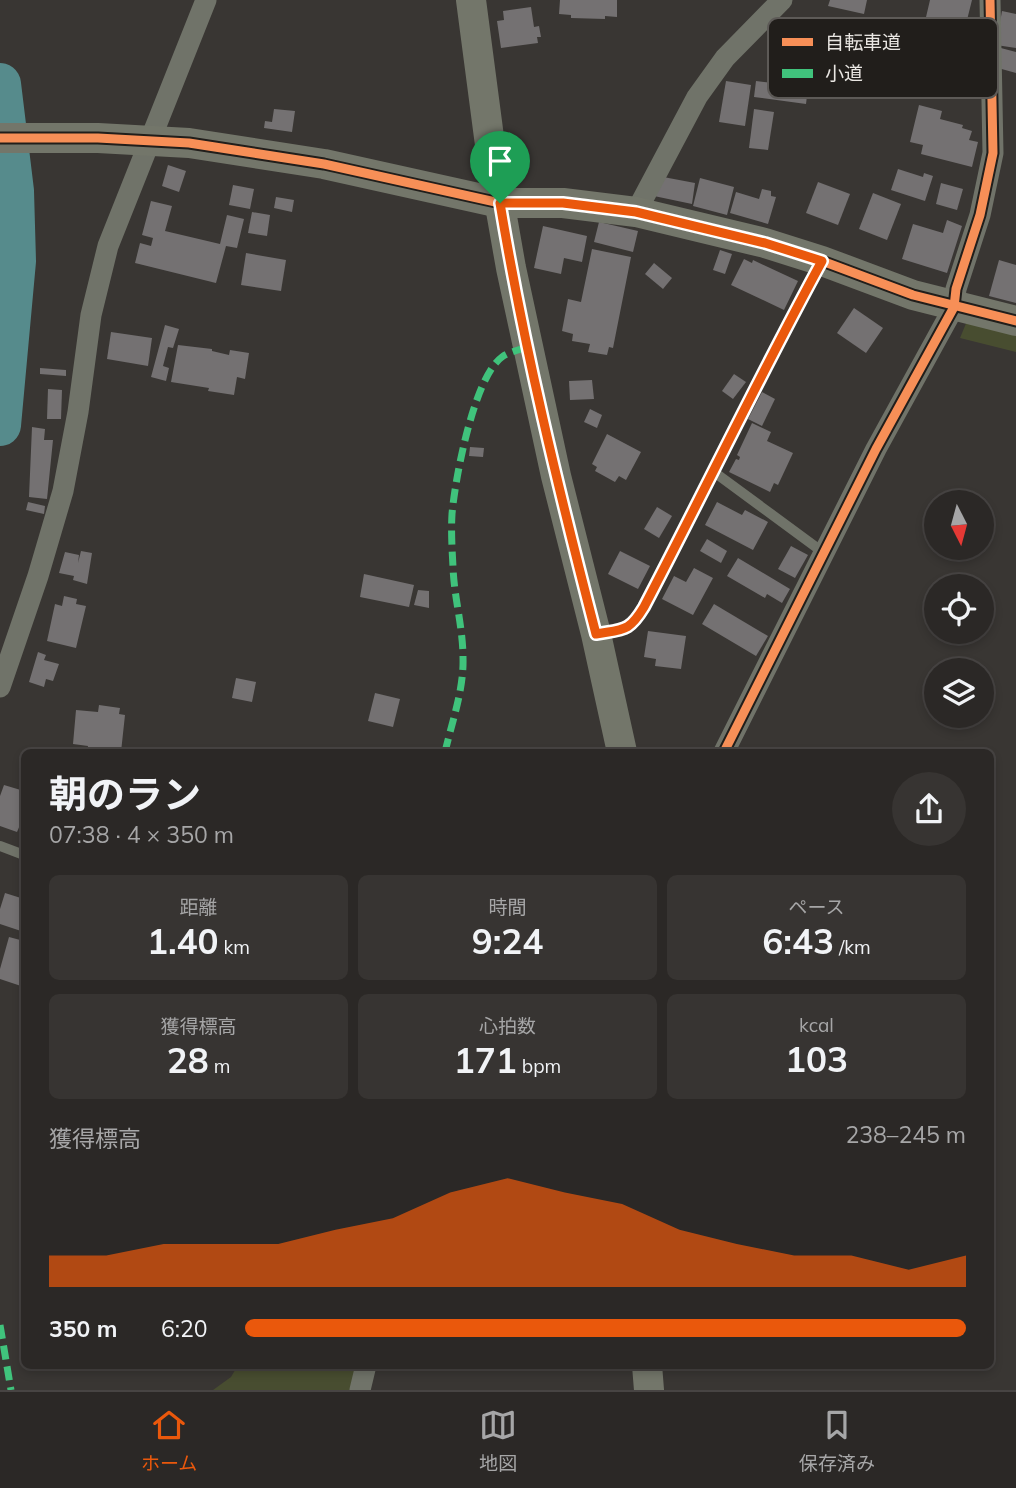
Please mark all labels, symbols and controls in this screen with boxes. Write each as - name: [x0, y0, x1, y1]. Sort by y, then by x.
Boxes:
- legend: [768, 18, 998, 98]
- text: 自転車道: [825, 30, 901, 54]
- text: 小道: [825, 61, 863, 85]
- pin: [470, 131, 530, 203]
- icon: arrive: [481, 142, 519, 180]
- north arrow: [924, 490, 994, 560]
- map controls: [924, 490, 994, 728]
- button: locate: [924, 574, 994, 644]
- button: layers: [924, 658, 994, 728]
- text: 朝のラン: [49, 770, 201, 818]
- button: share: [892, 772, 966, 846]
- text: 07:38 · 4 × 350 m: [49, 820, 234, 849]
- text: 距離: [179, 895, 218, 919]
- text: 時間: [488, 895, 527, 919]
- text: ペース: [788, 895, 845, 919]
- text: 1.40: [147, 919, 219, 963]
- text: 9:24: [472, 919, 543, 963]
- text: 6:43: [762, 919, 834, 963]
- text: km: [219, 935, 250, 959]
- text: /km: [834, 935, 871, 959]
- text: kcal: [799, 1013, 834, 1037]
- text: 獲得標高: [160, 1014, 237, 1038]
- text: 心拍数: [479, 1014, 536, 1038]
- text: 103: [785, 1037, 848, 1081]
- text: 28: [167, 1038, 209, 1082]
- text: 171: [454, 1038, 517, 1082]
- text: m: [209, 1054, 230, 1078]
- text: bpm: [517, 1054, 561, 1078]
- text: 238–245 m: [845, 1120, 966, 1149]
- text: 獲得標高: [49, 1124, 141, 1153]
- text: 350 m: [49, 1314, 117, 1343]
- text: 6:20: [161, 1314, 208, 1343]
- tab: ホーム: [141, 1406, 197, 1475]
- tab: 地図: [479, 1406, 517, 1475]
- tab: 保存済み: [799, 1406, 875, 1475]

